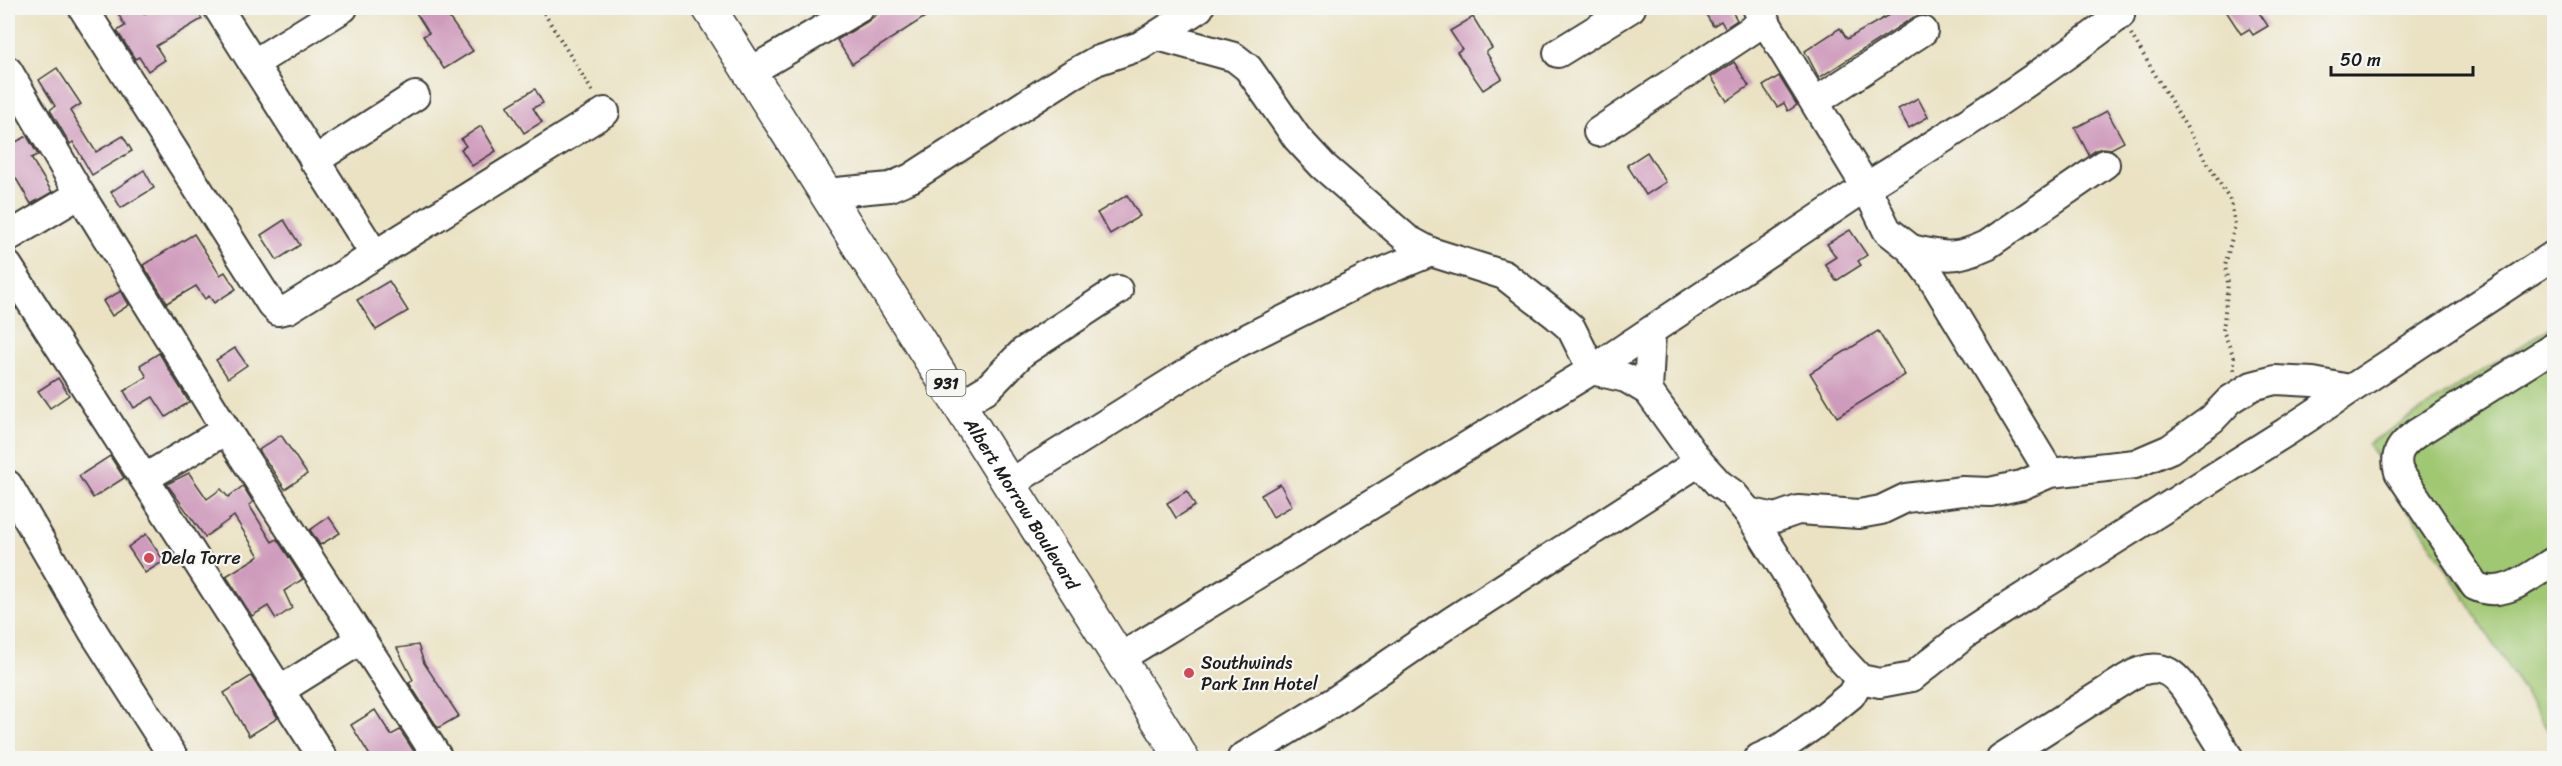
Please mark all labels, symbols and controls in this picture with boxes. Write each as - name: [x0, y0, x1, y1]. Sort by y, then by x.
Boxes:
- scale bar: [2331, 39, 2474, 77]
- text: 50 m: [2340, 44, 2381, 76]
- road number: 931: [926, 370, 966, 396]
- street label: Albert Morrow Boulevard: [955, 410, 1089, 598]
- place label: Dela Torre: [161, 542, 241, 574]
- marker: Dela Torre: [142, 551, 156, 565]
- place label: Southwinds Park Inn Hotel: [1201, 647, 1319, 700]
- marker: Southwinds Park Inn Hotel: [1182, 666, 1196, 680]

